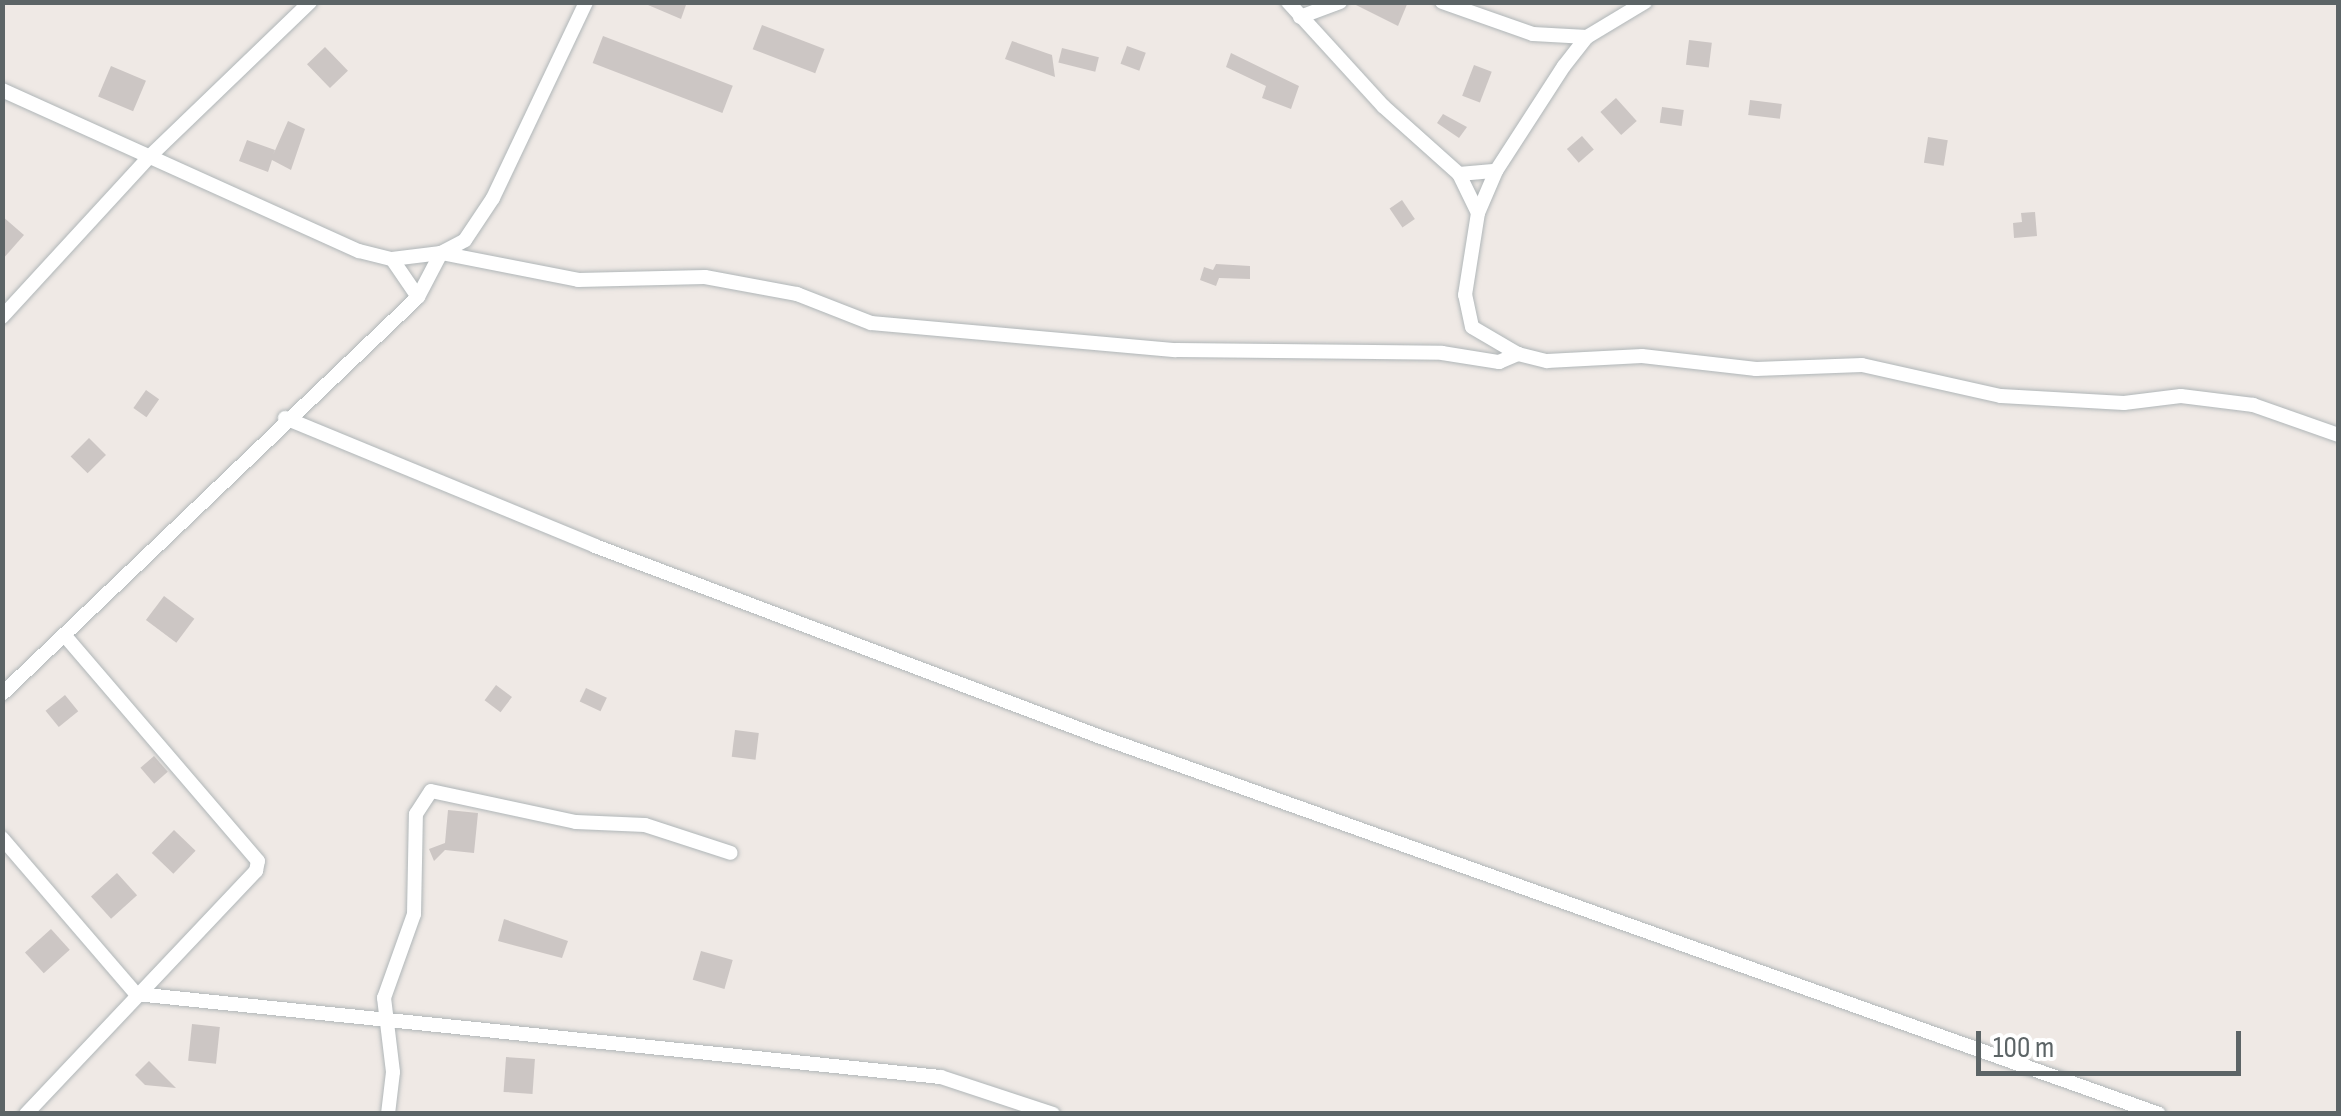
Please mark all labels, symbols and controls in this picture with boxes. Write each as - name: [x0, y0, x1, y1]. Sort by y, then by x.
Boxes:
- scale bar: [1981, 1011, 2246, 1073]
- text: 100 m: [1993, 1030, 2054, 1066]

